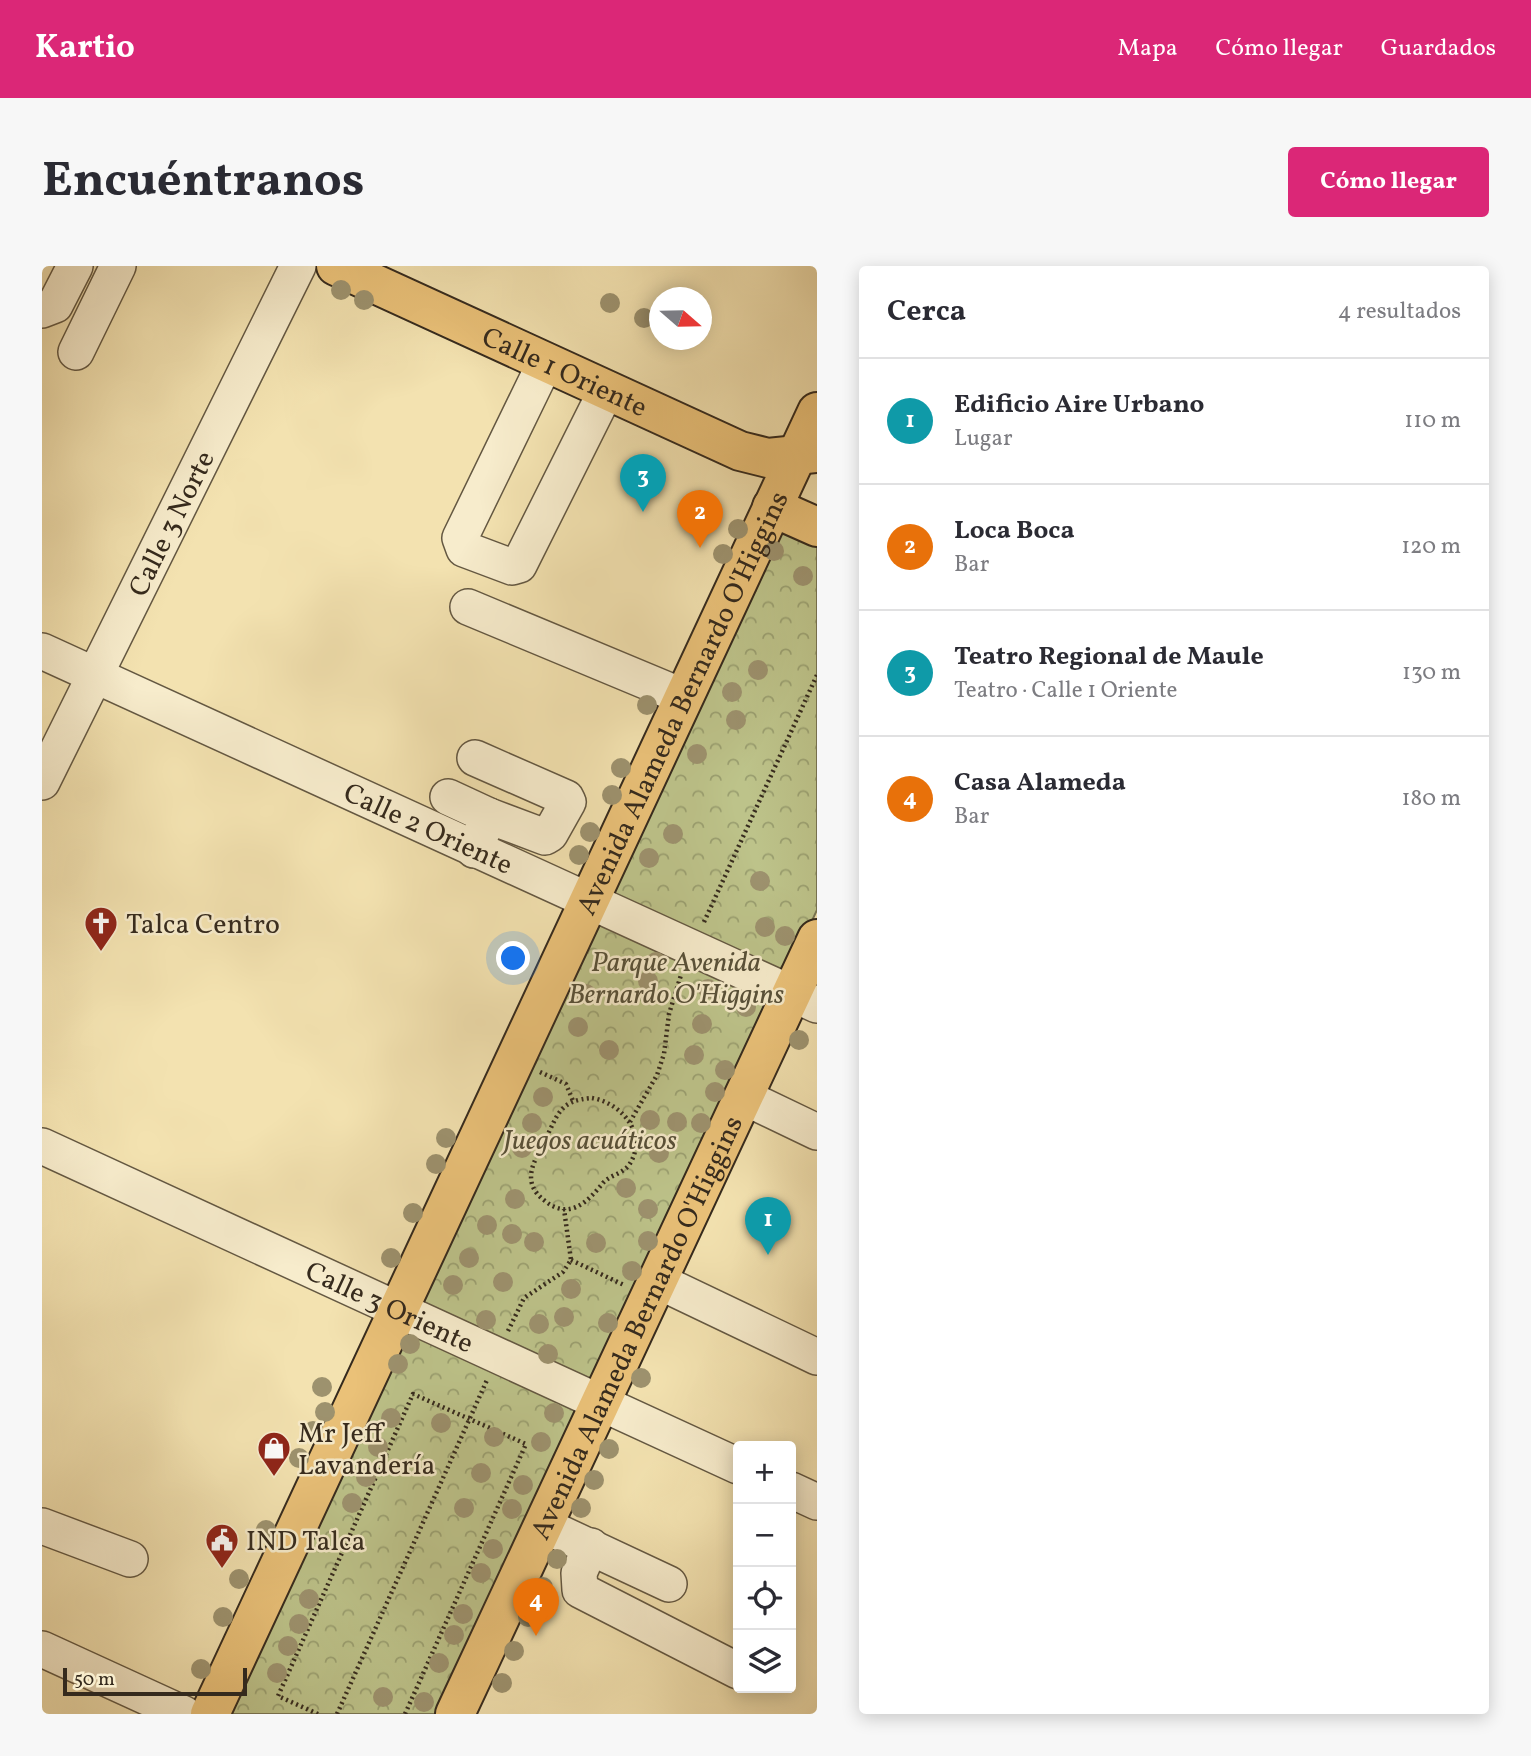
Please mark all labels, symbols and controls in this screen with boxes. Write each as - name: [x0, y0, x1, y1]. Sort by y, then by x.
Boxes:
- text: Kartio: [35, 26, 135, 72]
- text: Mapa: [1118, 32, 1178, 66]
- text: Cómo llegar: [1216, 32, 1343, 66]
- text: Guardados: [1381, 32, 1496, 66]
- button: Cómo llegar: [1288, 147, 1489, 217]
- text: Encuéntranos: [42, 148, 364, 217]
- north arrow: [649, 287, 712, 350]
- text: Cerca: [887, 291, 966, 333]
- text: 4 resultados: [1338, 296, 1461, 328]
- street label: Calle 1 Oriente: [475, 318, 653, 428]
- text: Edificio Aire Urbano: [954, 387, 1204, 423]
- text: 1: [905, 405, 915, 437]
- text: 110 m: [1404, 405, 1461, 437]
- text: Lugar: [954, 423, 1013, 455]
- street label: Calle 3 Norte: [120, 445, 225, 604]
- pin: 3: [620, 454, 666, 512]
- street label: Avenida Alameda Bernardo O'Higgins: [568, 485, 799, 922]
- pin: 2: [677, 490, 723, 548]
- text: Loca Boca: [954, 513, 1075, 549]
- text: 2: [904, 531, 916, 563]
- text: 120 m: [1401, 531, 1461, 563]
- text: Bar: [954, 549, 989, 581]
- text: Teatro Regional de Maule: [954, 639, 1264, 675]
- text: 3: [904, 657, 916, 689]
- text: 130 m: [1402, 657, 1461, 689]
- text: Teatro · Calle 1 Oriente: [954, 675, 1178, 707]
- text: Casa Alameda: [954, 765, 1126, 801]
- street label: Calle 2 Oriente: [337, 774, 518, 885]
- text: 4: [903, 783, 917, 815]
- text: 180 m: [1402, 783, 1461, 815]
- text: Bar: [954, 801, 989, 833]
- church icon: Talca Centro: [82, 904, 120, 953]
- place label: Talca Centro: [126, 906, 280, 945]
- your location: [496, 941, 530, 975]
- park label: Parque Avenida Bernardo O'Higgins: [568, 944, 784, 1015]
- street label: Avenida Alameda Bernardo O'Higgins: [522, 1110, 754, 1547]
- park label: Juegos acuáticos: [500, 1122, 677, 1161]
- pin: 1: [745, 1197, 791, 1255]
- street label: Calle 3 Oriente: [298, 1253, 479, 1364]
- place label: Mr Jeff Lavandería: [298, 1415, 435, 1486]
- shop icon: Mr Jeff Lavandería: [255, 1429, 293, 1478]
- map controls: [733, 1441, 796, 1693]
- button: +: [733, 1441, 796, 1504]
- button: −: [733, 1504, 796, 1567]
- public building icon: IND Talca: [203, 1521, 241, 1570]
- place label: IND Talca: [246, 1523, 365, 1562]
- button: locate: [733, 1567, 796, 1630]
- pin: 4: [513, 1578, 559, 1636]
- button: layers: [733, 1630, 796, 1693]
- scale bar: [63, 1665, 247, 1697]
- text: 50 m: [74, 1667, 115, 1693]

